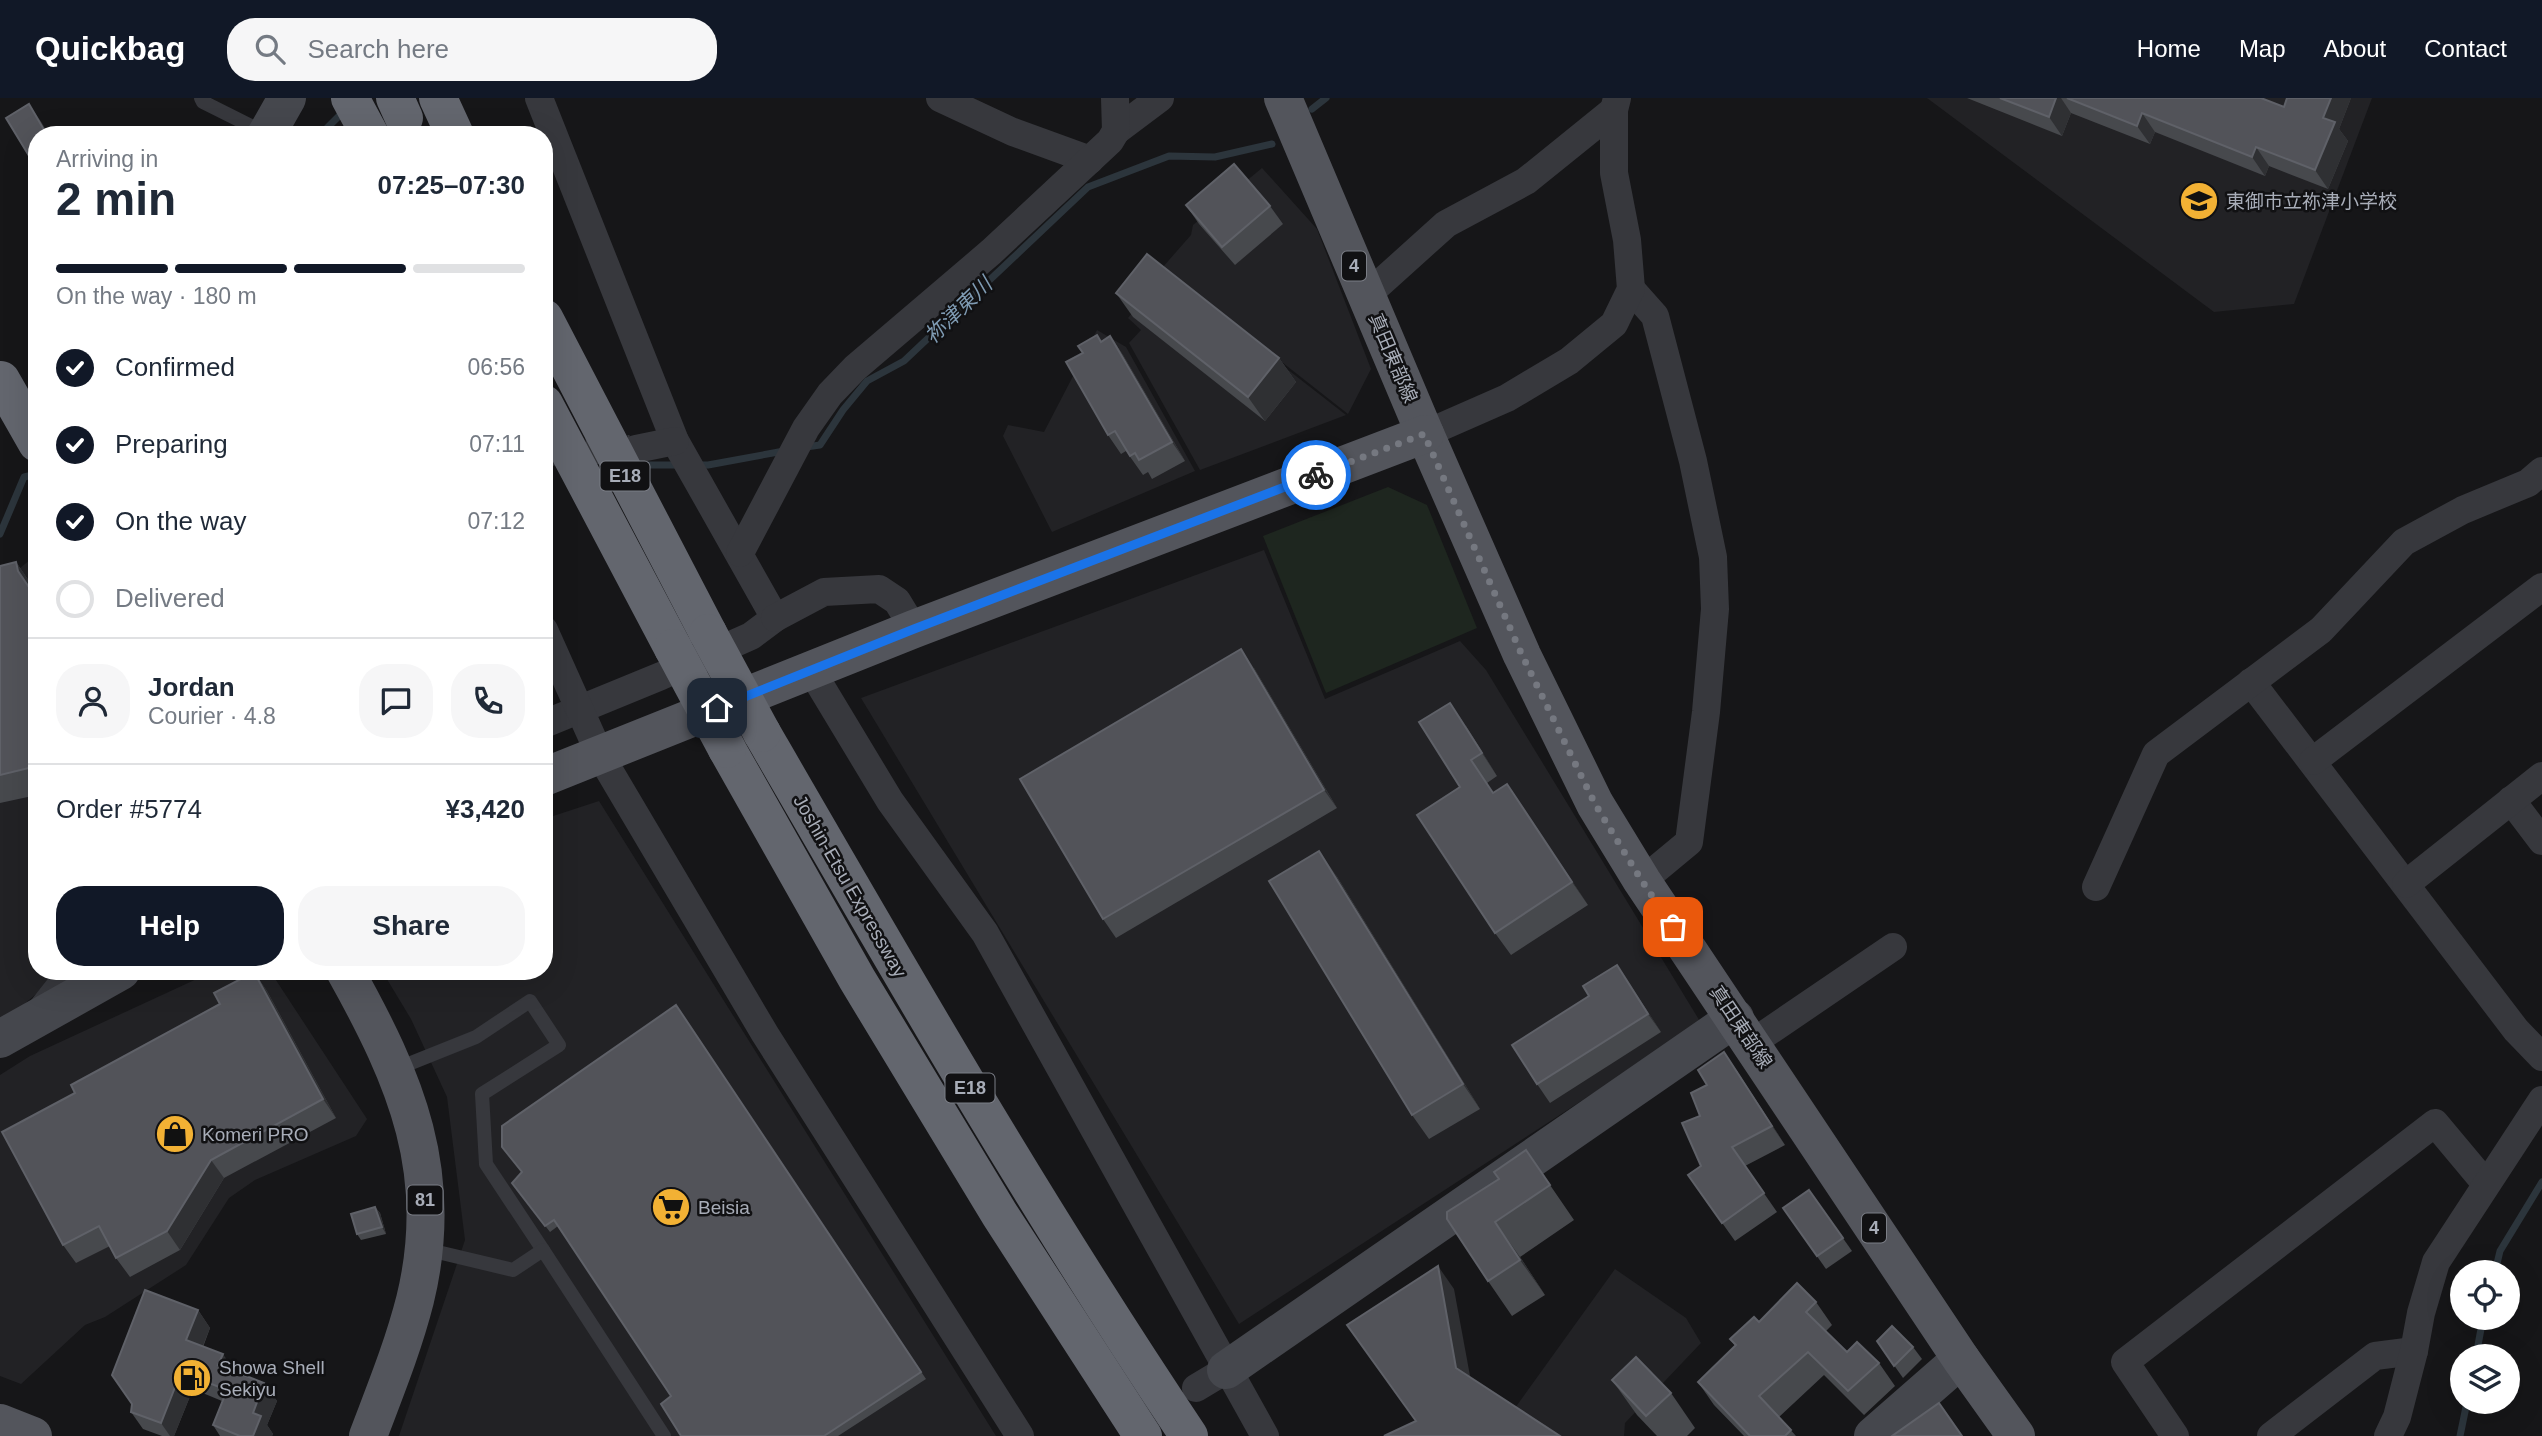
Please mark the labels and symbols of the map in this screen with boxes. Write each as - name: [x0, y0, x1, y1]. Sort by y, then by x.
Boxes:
- school or university icon: 東御市立祢津小学校: [2178, 180, 2220, 222]
- place label: 東御市立祢津小学校: [2226, 191, 2397, 212]
- road number: 4: [1342, 252, 1366, 280]
- water label: 祢津東川: [920, 271, 998, 347]
- street label: 真田東部線: [1365, 310, 1421, 406]
- courier: [1281, 440, 1351, 510]
- road number: E18: [600, 462, 650, 490]
- pin: [687, 678, 747, 738]
- street label: Joshin-Etsu Expressway: [789, 791, 911, 981]
- pin: [1643, 897, 1703, 957]
- street label: 真田東部線: [1706, 982, 1776, 1072]
- road number: E18: [946, 1073, 995, 1102]
- shop icon: Komeri PRO: [154, 1113, 196, 1155]
- place label: Komeri PRO: [202, 1124, 309, 1145]
- road number: 81: [408, 1185, 442, 1214]
- supermarket icon: Beisia: [650, 1186, 692, 1228]
- place label: Beisia: [698, 1197, 750, 1218]
- road number: 4: [1862, 1213, 1886, 1242]
- fuel station icon: Showa Shell Sekiyu: [171, 1357, 213, 1399]
- place label: Showa Shell Sekiyu: [219, 1357, 325, 1400]

